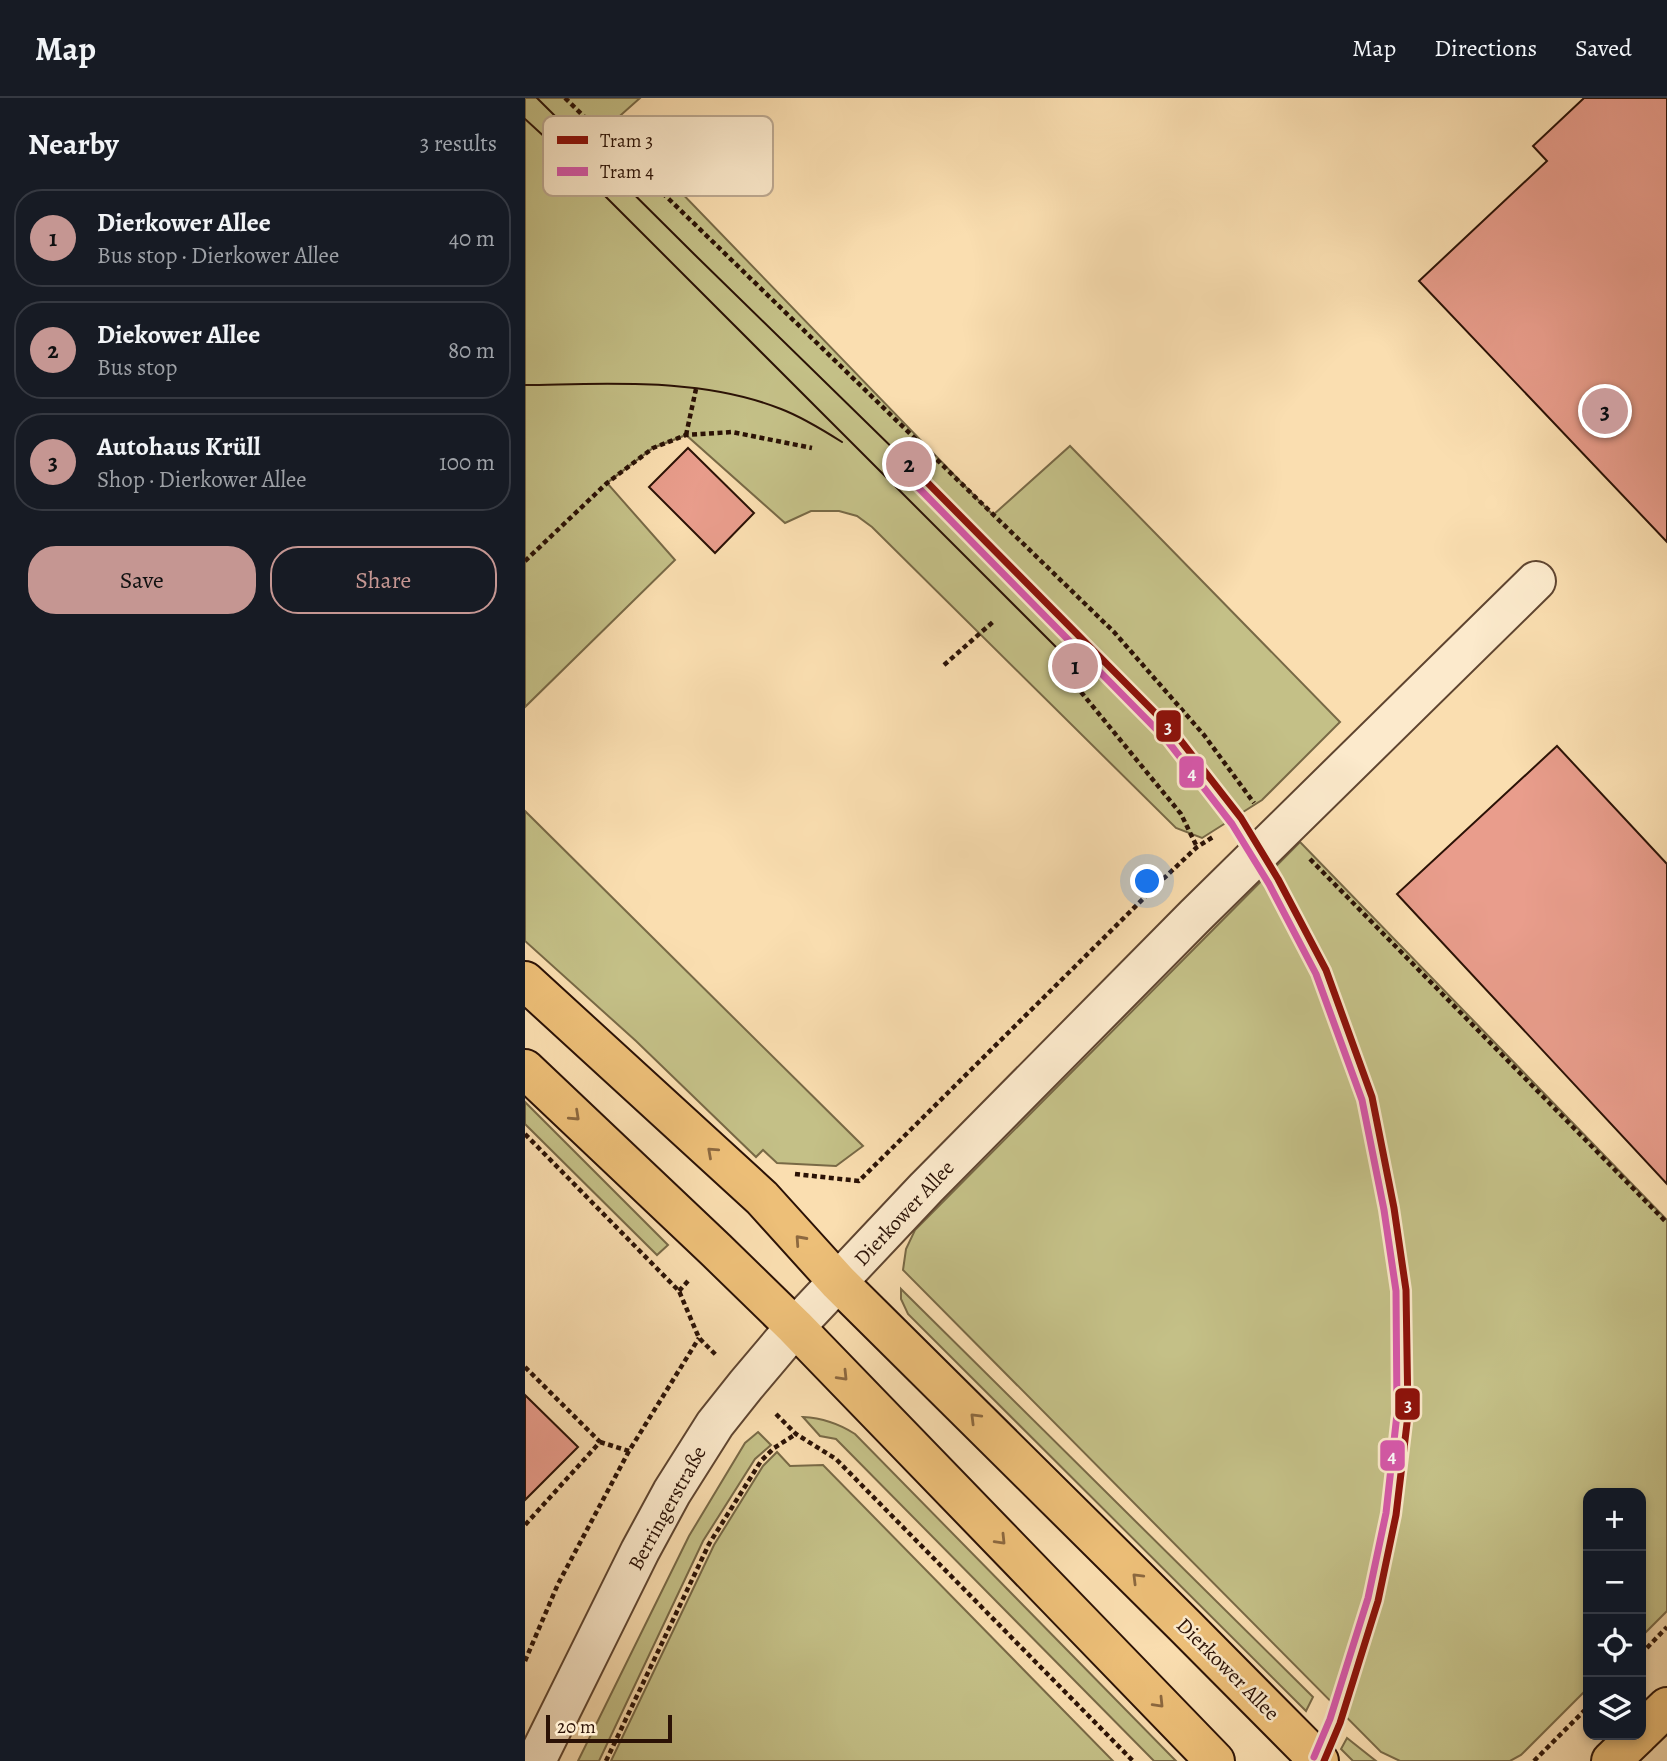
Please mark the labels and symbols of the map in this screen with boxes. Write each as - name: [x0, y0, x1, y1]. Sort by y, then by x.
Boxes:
- legend: [543, 116, 773, 196]
- text: Tram 3: [600, 128, 653, 154]
- text: Tram 4: [600, 159, 654, 185]
- pin: 3: [1582, 385, 1628, 437]
- pin: 2: [886, 438, 932, 490]
- pin: 1: [1052, 640, 1098, 692]
- line badge: 3: [1155, 709, 1182, 743]
- text: 3: [1164, 714, 1172, 740]
- line badge: 4: [1178, 755, 1205, 789]
- text: 4: [1188, 760, 1197, 786]
- your location: [1130, 864, 1164, 898]
- one-way arrow: [567, 1107, 580, 1120]
- one-way arrow: [707, 1148, 720, 1161]
- street label: Dierkower Allee: [848, 1154, 960, 1272]
- one-way arrow: [796, 1235, 808, 1248]
- one-way arrow: [834, 1368, 847, 1381]
- line badge: 3: [1394, 1387, 1421, 1421]
- text: 3: [1404, 1392, 1412, 1418]
- one-way arrow: [970, 1414, 983, 1427]
- line badge: 4: [1379, 1439, 1406, 1472]
- street label: Berringerstraße: [621, 1441, 713, 1575]
- text: 4: [1388, 1443, 1397, 1469]
- one-way arrow: [993, 1531, 1006, 1544]
- one-way arrow: [1132, 1573, 1145, 1586]
- street label: Dierkower Allee: [1170, 1611, 1286, 1727]
- one-way arrow: [1151, 1695, 1164, 1708]
- scale bar: [546, 1712, 672, 1744]

